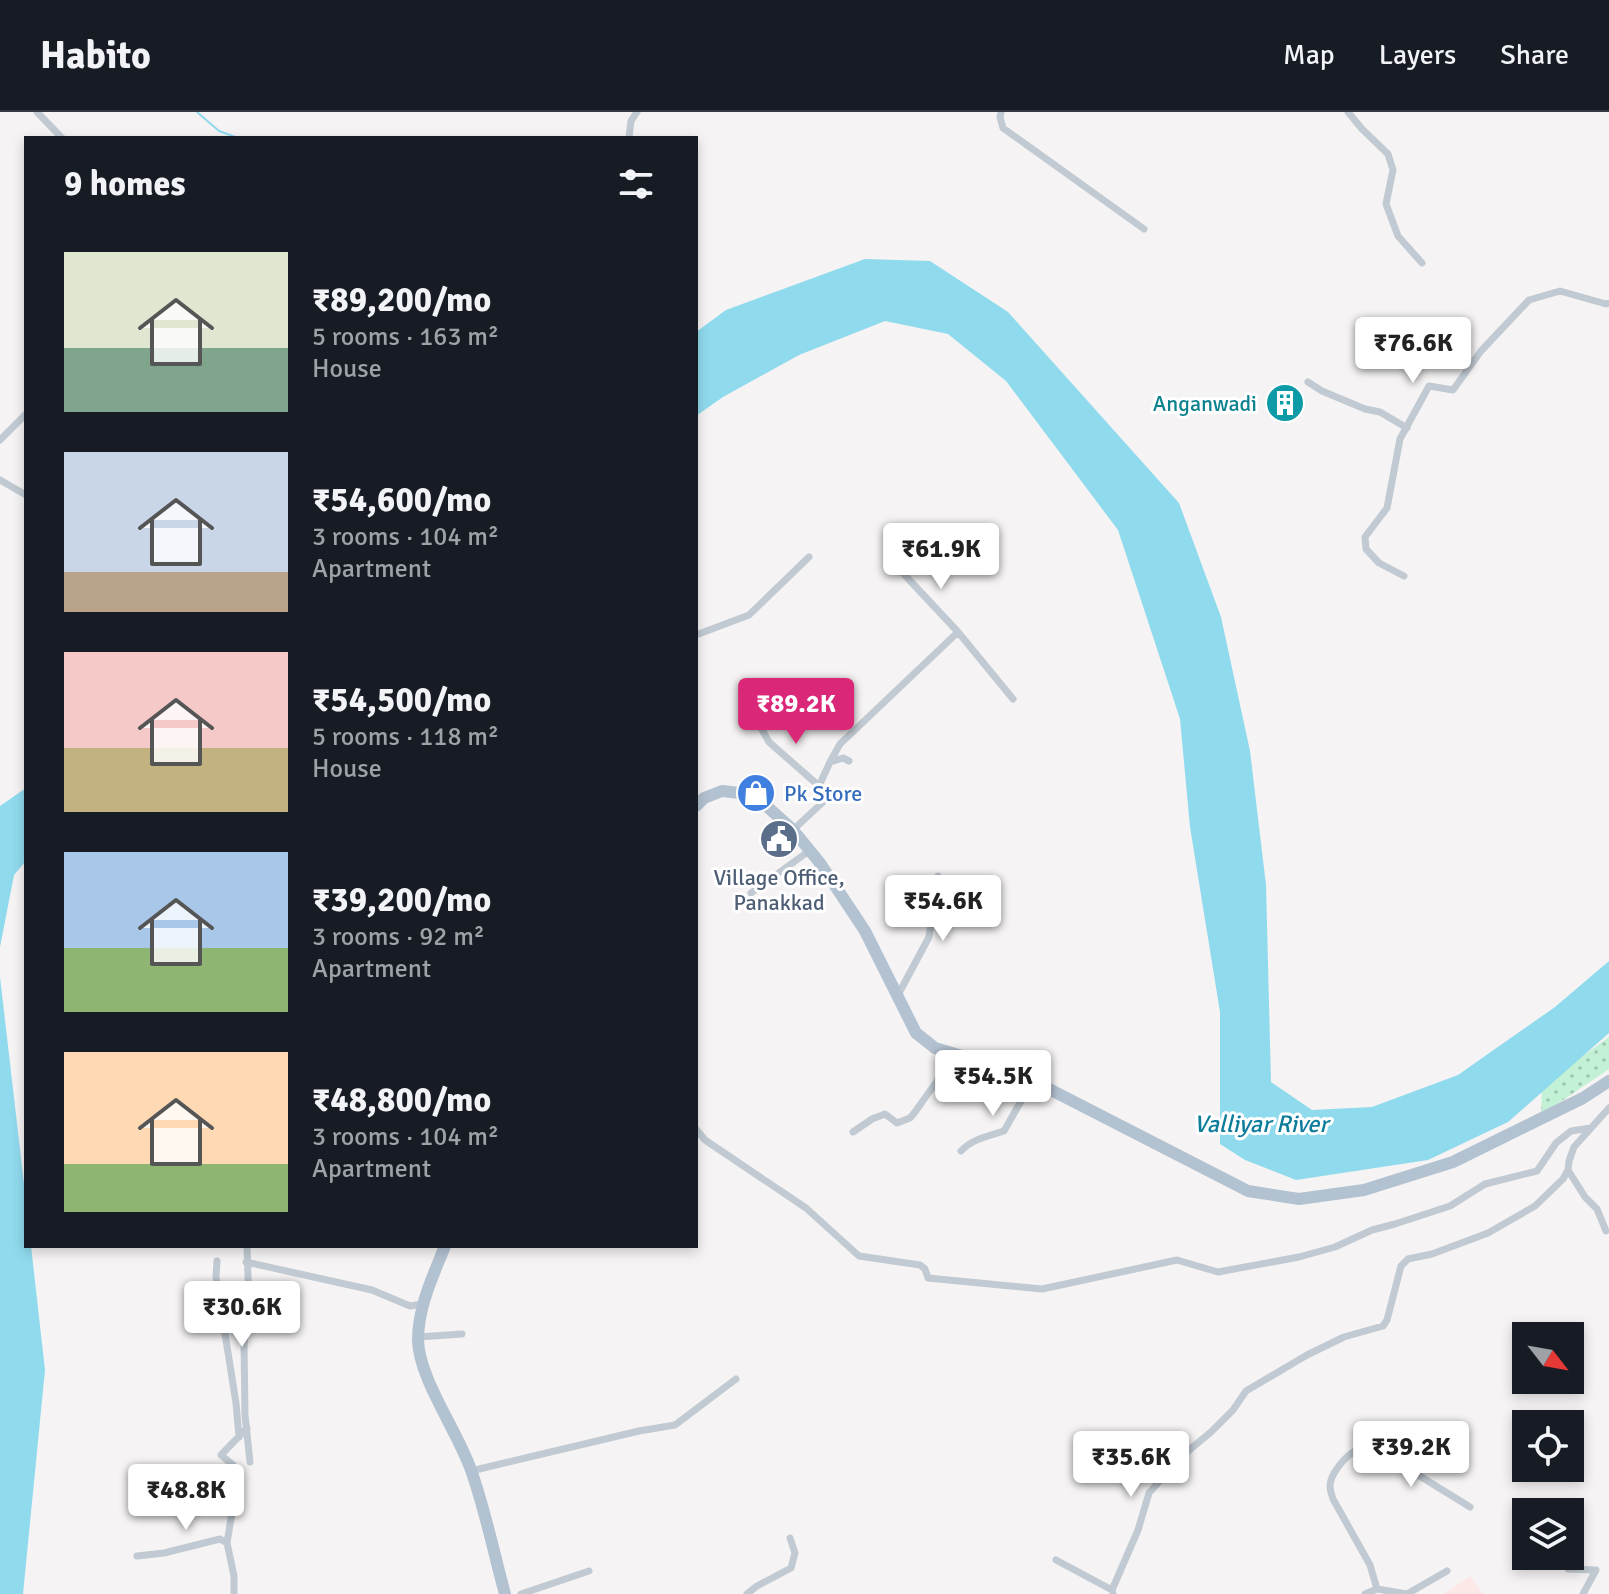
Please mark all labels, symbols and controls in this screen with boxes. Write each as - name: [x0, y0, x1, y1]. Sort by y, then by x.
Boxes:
- text: Habito: [40, 32, 151, 79]
- text: Map: [1283, 38, 1335, 72]
- text: Layers: [1379, 38, 1456, 72]
- text: Share: [1500, 38, 1569, 72]
- icon: filters: [614, 162, 658, 206]
- text: 9 homes: [64, 163, 185, 205]
- text: ₹89,200/mo: [312, 279, 491, 321]
- icon: home: [128, 284, 224, 380]
- pin: ₹76.6K: [1348, 317, 1478, 385]
- text: 5 rooms · 163 m²: [312, 321, 499, 353]
- text: ₹76.6K: [1373, 327, 1453, 359]
- text: House: [312, 353, 382, 385]
- building icon: Anganwadi: [1264, 382, 1306, 424]
- place label: Anganwadi: [1153, 390, 1257, 417]
- text: ₹54,600/mo: [312, 479, 491, 521]
- icon: home: [128, 484, 224, 580]
- text: 3 rooms · 104 m²: [312, 521, 499, 553]
- pin: ₹61.9K: [876, 523, 1006, 591]
- text: ₹61.9K: [901, 533, 981, 565]
- text: Apartment: [312, 553, 431, 585]
- pin: ₹89.2K: [731, 678, 861, 746]
- text: ₹54,500/mo: [312, 679, 491, 721]
- icon: home: [128, 684, 224, 780]
- text: ₹89.2K: [756, 688, 836, 720]
- text: 5 rooms · 118 m²: [312, 721, 499, 753]
- text: House: [312, 753, 382, 785]
- shop icon: Pk Store: [735, 772, 777, 814]
- place label: Pk Store: [784, 780, 862, 807]
- public building icon: Village Office, Panakkad: [758, 818, 800, 860]
- place label: Village Office, Panakkad: [713, 864, 845, 916]
- pin: ₹54.6K: [878, 875, 1008, 943]
- text: ₹39,200/mo: [312, 879, 491, 921]
- icon: home: [128, 884, 224, 980]
- text: ₹54.6K: [903, 885, 983, 917]
- text: 3 rooms · 92 m²: [312, 921, 485, 953]
- text: Apartment: [312, 953, 431, 985]
- pin: ₹54.5K: [928, 1050, 1058, 1118]
- text: ₹54.5K: [953, 1060, 1033, 1092]
- text: ₹48,800/mo: [312, 1079, 491, 1121]
- icon: home: [128, 1084, 224, 1180]
- water label: Valliyar River: [1194, 1109, 1331, 1139]
- text: 3 rooms · 104 m²: [312, 1121, 499, 1153]
- text: Apartment: [312, 1153, 431, 1185]
- pin: ₹30.6K: [177, 1281, 307, 1349]
- text: ₹30.6K: [202, 1291, 282, 1323]
- north arrow: [1512, 1322, 1584, 1394]
- map controls: [1512, 1322, 1584, 1570]
- button: locate: [1512, 1410, 1584, 1482]
- pin: ₹39.2K: [1346, 1421, 1476, 1489]
- pin: ₹35.6K: [1066, 1431, 1196, 1499]
- text: ₹39.2K: [1371, 1431, 1451, 1463]
- text: ₹35.6K: [1091, 1441, 1171, 1473]
- pin: ₹48.8K: [121, 1464, 251, 1532]
- text: ₹48.8K: [146, 1474, 226, 1506]
- button: layers: [1512, 1498, 1584, 1570]

